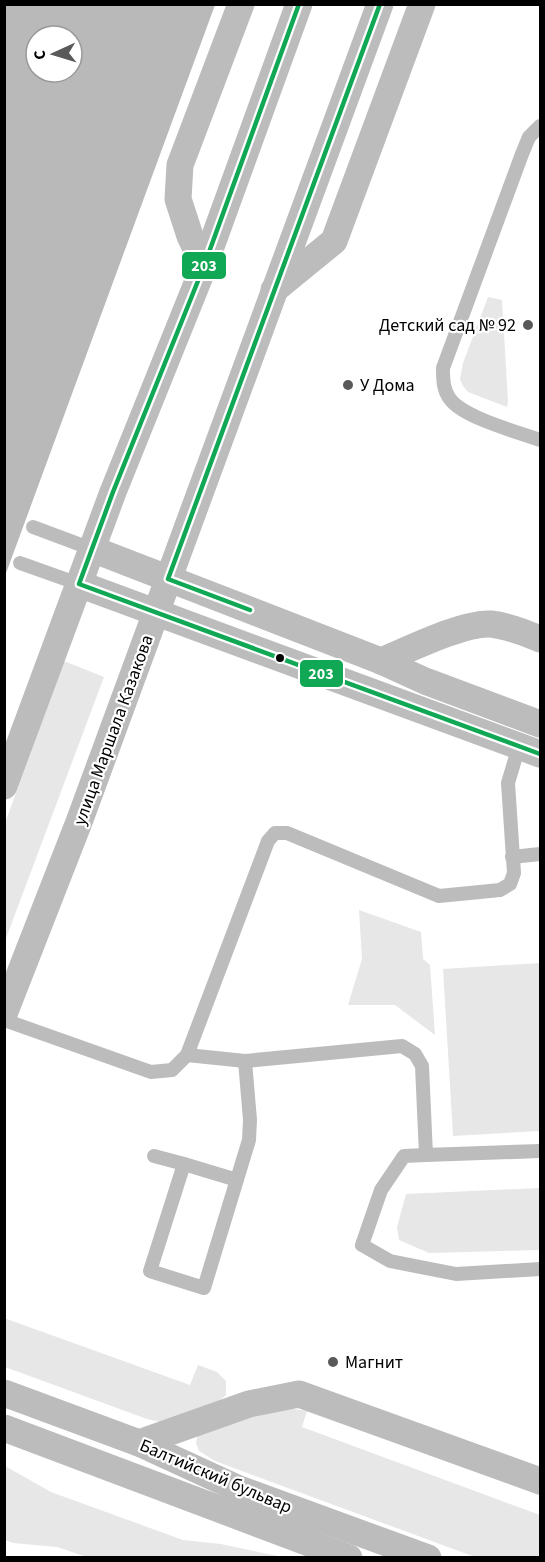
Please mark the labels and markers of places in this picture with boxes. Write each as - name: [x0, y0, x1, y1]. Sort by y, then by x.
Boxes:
- place label: Детский сад № 92: [379, 313, 516, 338]
- marker: Детский сад № 92: [521, 318, 535, 332]
- place label: У Дома: [360, 373, 415, 398]
- marker: У Дома: [341, 378, 355, 392]
- unlabelled marker: [274, 652, 286, 664]
- place label: Магнит: [345, 1350, 403, 1375]
- marker: Магнит: [326, 1355, 340, 1369]

